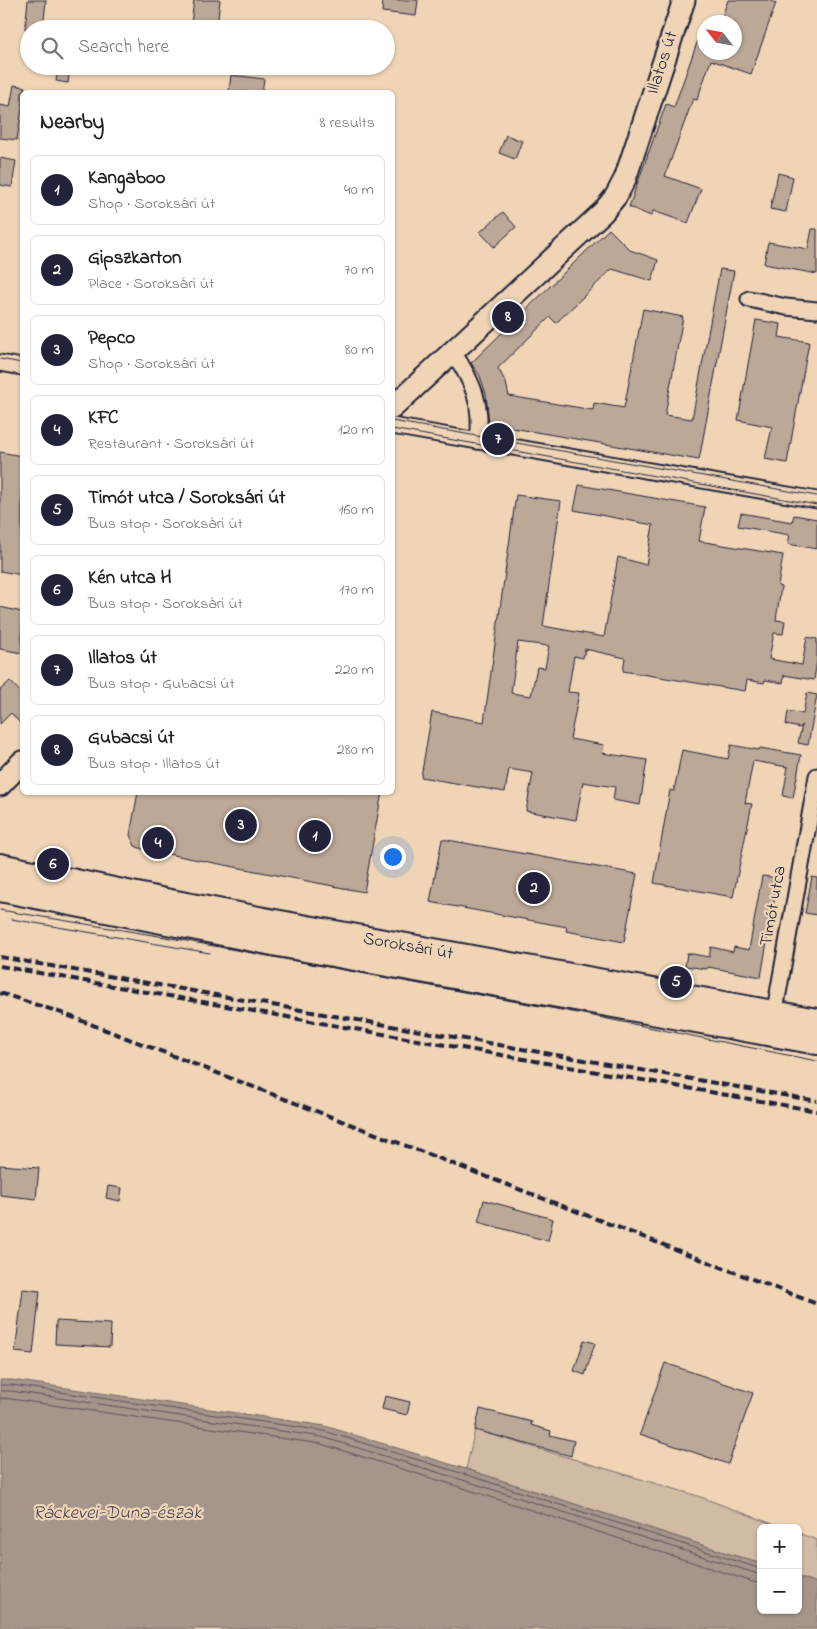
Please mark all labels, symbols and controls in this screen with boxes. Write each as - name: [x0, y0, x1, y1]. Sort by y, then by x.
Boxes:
- north arrow: [697, 15, 742, 60]
- search box: [20, 20, 395, 75]
- street label: Illatos út: [641, 28, 685, 98]
- icon: search: [38, 34, 66, 62]
- text: Search here: [78, 34, 169, 61]
- text: Nearby: [40, 108, 104, 138]
- text: 8 results: [319, 111, 375, 135]
- text: Kangaboo: [88, 165, 165, 192]
- text: 1: [54, 178, 60, 202]
- text: 40 m: [344, 178, 374, 202]
- text: Shop · Soroksári út: [88, 192, 215, 216]
- text: Gipszkarton: [88, 245, 181, 272]
- text: 2: [53, 258, 61, 282]
- text: 70 m: [344, 258, 374, 282]
- text: Place · Soroksári út: [88, 272, 214, 296]
- pin: 8: [492, 298, 524, 336]
- text: Pepco: [88, 325, 135, 352]
- text: 3: [54, 338, 60, 362]
- text: 80 m: [345, 338, 374, 362]
- text: Shop · Soroksári út: [88, 352, 215, 376]
- text: KFC: [88, 405, 118, 432]
- text: 4: [54, 418, 60, 442]
- text: 120 m: [338, 418, 374, 442]
- pin: 7: [482, 420, 514, 458]
- text: Restaurant · Soroksári út: [88, 432, 255, 456]
- text: Timót utca / Soroksári út: [88, 485, 286, 512]
- text: 5: [52, 498, 62, 522]
- text: 160 m: [339, 498, 374, 522]
- text: Bus stop · Soroksári út: [88, 512, 243, 536]
- text: Kén utca H: [88, 565, 172, 592]
- text: 6: [53, 578, 61, 602]
- text: 170 m: [339, 578, 374, 602]
- text: Bus stop · Soroksári út: [88, 592, 243, 616]
- text: Illatos út: [88, 645, 157, 672]
- text: 7: [54, 658, 60, 682]
- text: 220 m: [335, 658, 374, 682]
- text: Bus stop · Gubacsi út: [88, 672, 235, 696]
- text: Gubacsi út: [88, 725, 175, 752]
- text: 8: [54, 738, 60, 762]
- text: 280 m: [337, 738, 374, 762]
- text: Bus stop · Illatos út: [88, 752, 220, 776]
- pin: 3: [225, 806, 257, 844]
- pin: 1: [299, 817, 331, 855]
- pin: 4: [142, 824, 174, 862]
- your location: [380, 844, 406, 870]
- pin: 6: [37, 845, 69, 883]
- street label: Timót utca: [754, 864, 794, 948]
- pin: 2: [518, 869, 550, 907]
- street label: Soroksári út: [361, 926, 455, 968]
- pin: 5: [660, 963, 692, 1001]
- water label: Ráckevei-Duna-észak: [33, 1500, 202, 1527]
- map controls: [757, 1524, 802, 1614]
- button: +: [757, 1524, 802, 1569]
- button: −: [757, 1569, 802, 1614]

